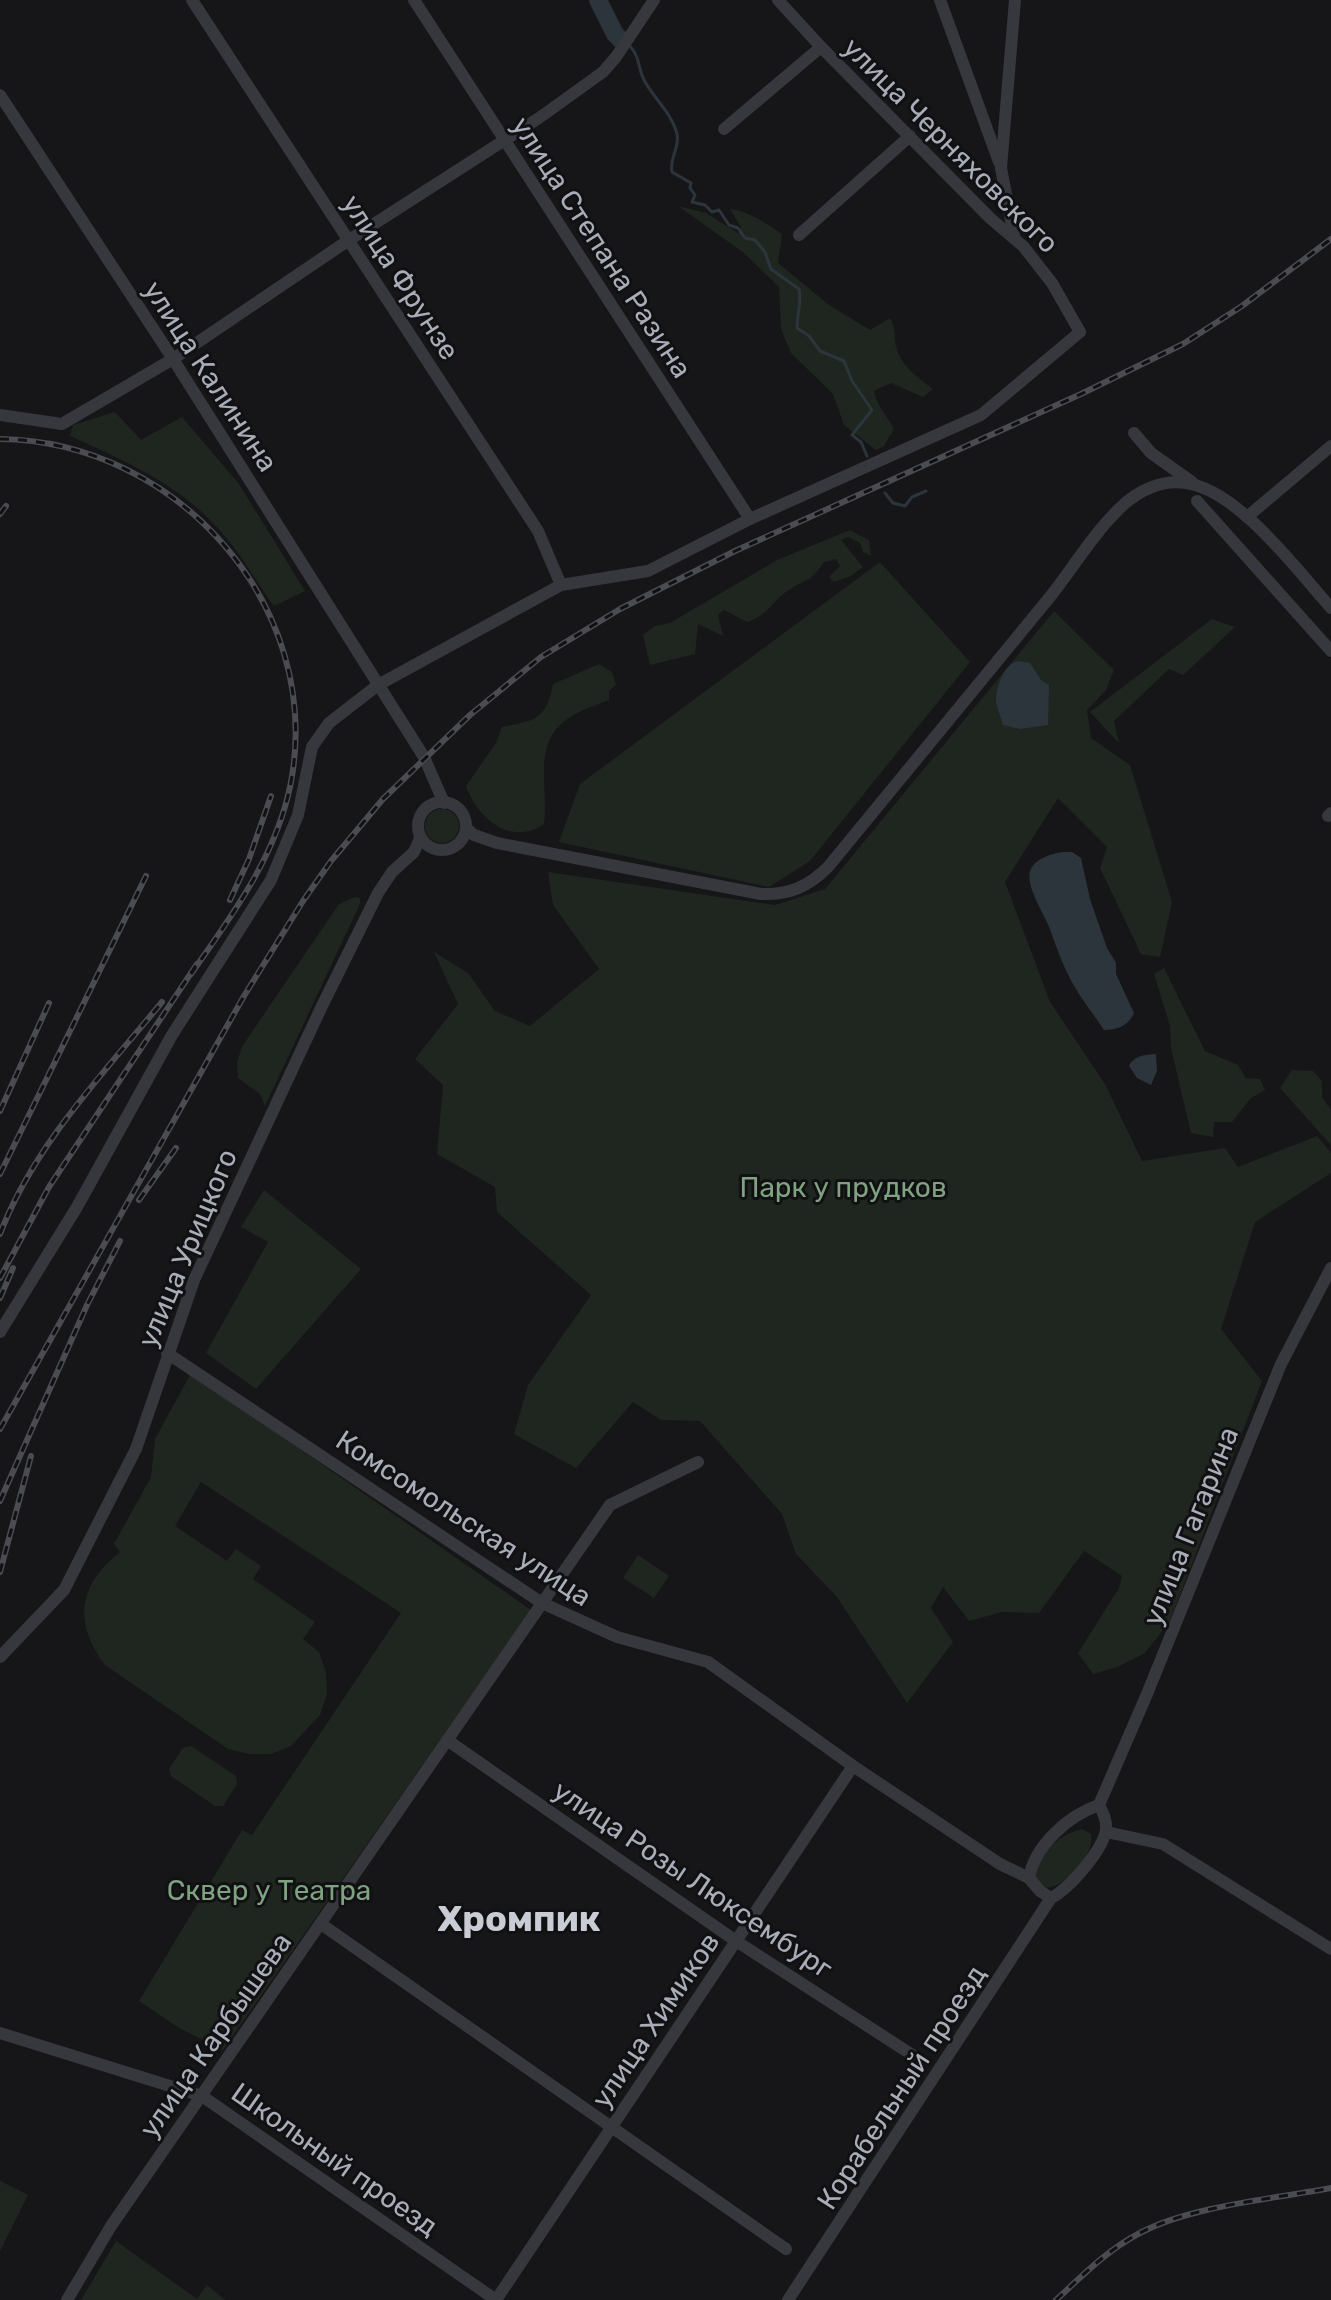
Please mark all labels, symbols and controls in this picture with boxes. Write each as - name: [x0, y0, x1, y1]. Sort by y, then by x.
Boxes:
- street label: улица Черняховского: [836, 31, 1065, 260]
- street label: улица Степана Разина: [505, 110, 698, 384]
- street label: улица Фрунзе: [335, 189, 466, 366]
- street label: улица Калинина: [137, 275, 285, 478]
- street label: улица Урицкого: [131, 1144, 244, 1352]
- park label: Парк у прудков: [739, 1171, 947, 1204]
- street label: улица Гагарина: [1136, 1422, 1245, 1630]
- street label: Комсомольская улица: [330, 1424, 597, 1613]
- street label: улица Розы Люксембург: [547, 1774, 838, 1985]
- park label: Сквер у Театра: [167, 1874, 371, 1907]
- district label: Хромпик: [437, 1897, 601, 1940]
- street label: улица Химиков: [585, 1926, 726, 2114]
- street label: улица Карбышева: [132, 1927, 298, 2144]
- street label: Корабельный проезд: [810, 1959, 993, 2215]
- street label: Школьный проезд: [225, 2076, 444, 2243]

